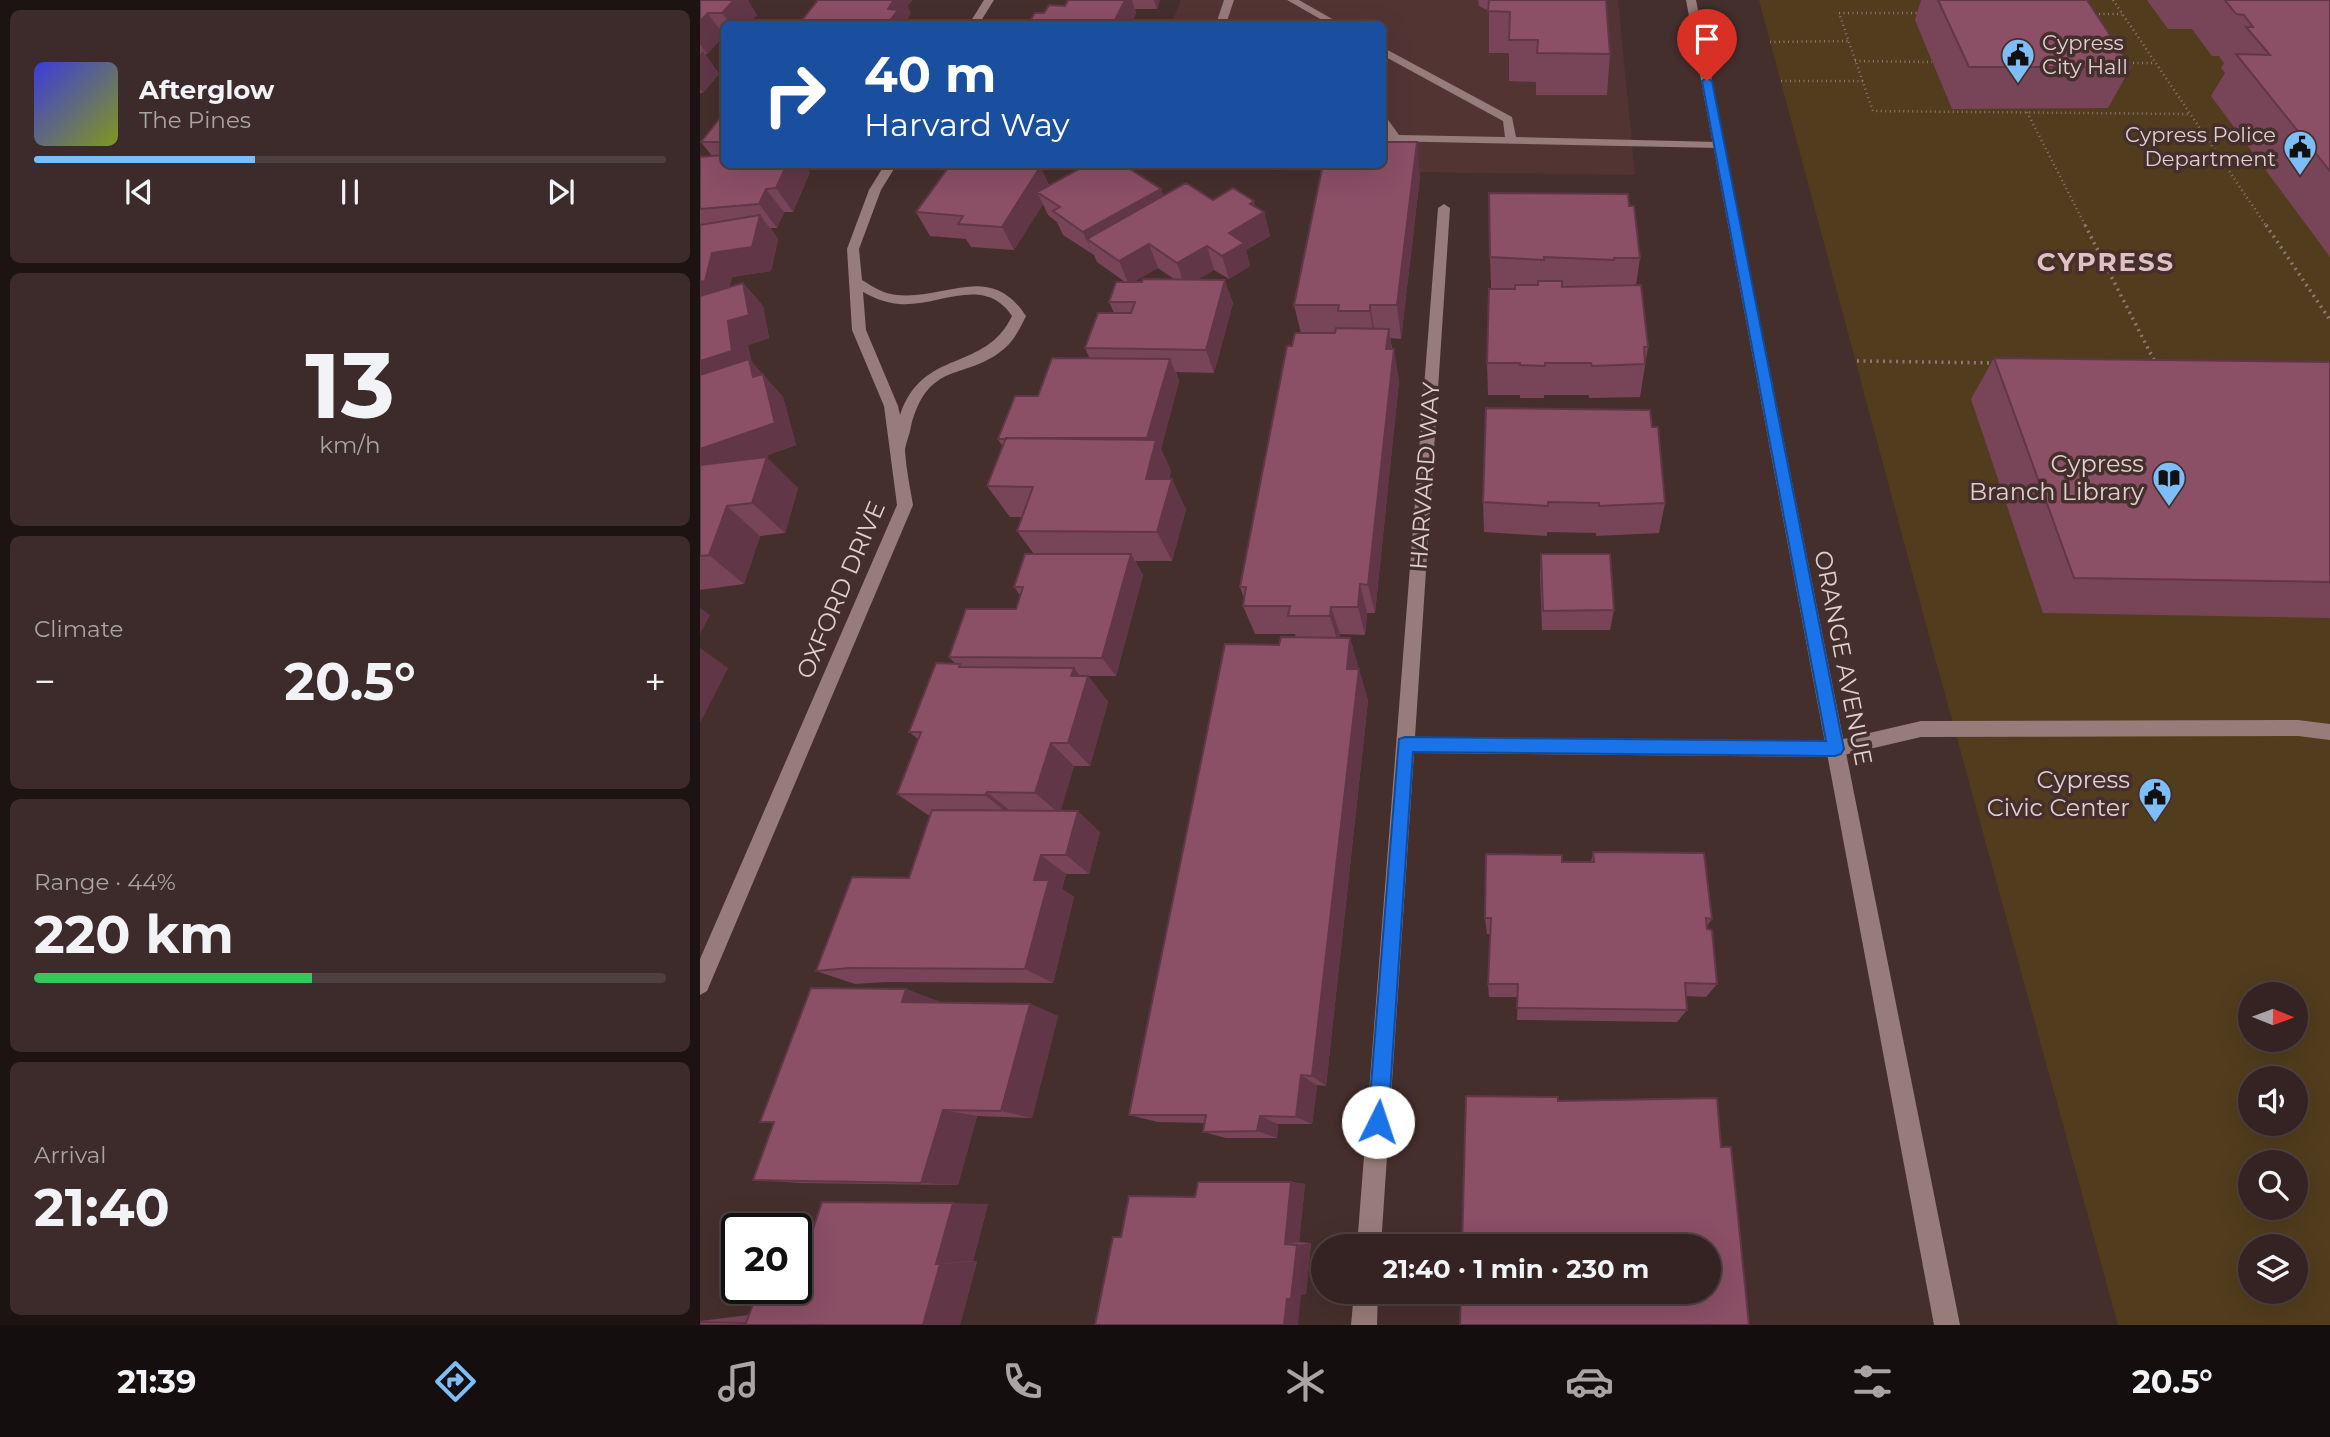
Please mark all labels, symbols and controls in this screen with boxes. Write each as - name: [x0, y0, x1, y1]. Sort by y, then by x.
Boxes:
- pin: [1677, 9, 1737, 81]
- icon: arrive: [1688, 20, 1726, 58]
- place label: Cypress City Hall: [2042, 30, 2128, 79]
- public building icon: Cypress City Hall: [1999, 36, 2037, 85]
- text: 40 m: [864, 45, 996, 104]
- icon: right: [749, 49, 840, 140]
- text: Afterglow: [139, 74, 274, 106]
- text: Harvard Way: [864, 105, 1070, 144]
- text: The Pines: [139, 106, 251, 134]
- place label: Cypress Police Department: [2125, 122, 2276, 171]
- public building icon: Cypress Police Department: [2281, 128, 2319, 177]
- icon: previous: [120, 173, 158, 211]
- icon: pause: [331, 173, 369, 211]
- icon: next: [542, 173, 580, 211]
- district label: CYPRESS: [2037, 246, 2175, 278]
- text: 13: [305, 330, 395, 441]
- street label: HARVARD WAY: [1403, 381, 1446, 571]
- text: km/h: [319, 431, 381, 459]
- place label: Cypress Branch Library: [1969, 449, 2144, 506]
- library icon: Cypress Branch Library: [2150, 459, 2188, 508]
- street label: OXFORD DRIVE: [790, 497, 891, 683]
- street label: ORANGE AVENUE: [1808, 548, 1879, 768]
- text: Climate: [34, 615, 123, 643]
- text: 20.5°: [284, 650, 416, 713]
- text: −: [34, 658, 56, 705]
- text: +: [644, 658, 666, 705]
- place label: Cypress Civic Center: [1987, 765, 2130, 822]
- public building icon: Cypress Civic Center: [2136, 775, 2174, 824]
- text: Range · 44%: [34, 868, 176, 896]
- text: 220 km: [34, 903, 234, 966]
- north arrow: [2238, 982, 2308, 1052]
- map controls: [2238, 982, 2308, 1304]
- button: sound: [2238, 1066, 2308, 1136]
- position arrow: [1341, 1085, 1415, 1159]
- text: Arrival: [34, 1141, 107, 1169]
- button: search: [2238, 1150, 2308, 1220]
- text: 21:40: [34, 1176, 170, 1239]
- speed limit sign: 20: [721, 1213, 812, 1304]
- button: layers: [2238, 1234, 2308, 1304]
- text: 21:40 · 1 min · 230 m: [1383, 1253, 1649, 1285]
- icon: directions: [431, 1357, 480, 1406]
- icon: music: [714, 1357, 763, 1406]
- icon: phone: [998, 1357, 1047, 1406]
- icon: climate: [1281, 1357, 1330, 1406]
- icon: car: [1565, 1357, 1614, 1406]
- icon: filters: [1848, 1357, 1897, 1406]
- text: 21:39: [117, 1362, 196, 1401]
- text: 20.5°: [2132, 1362, 2213, 1401]

